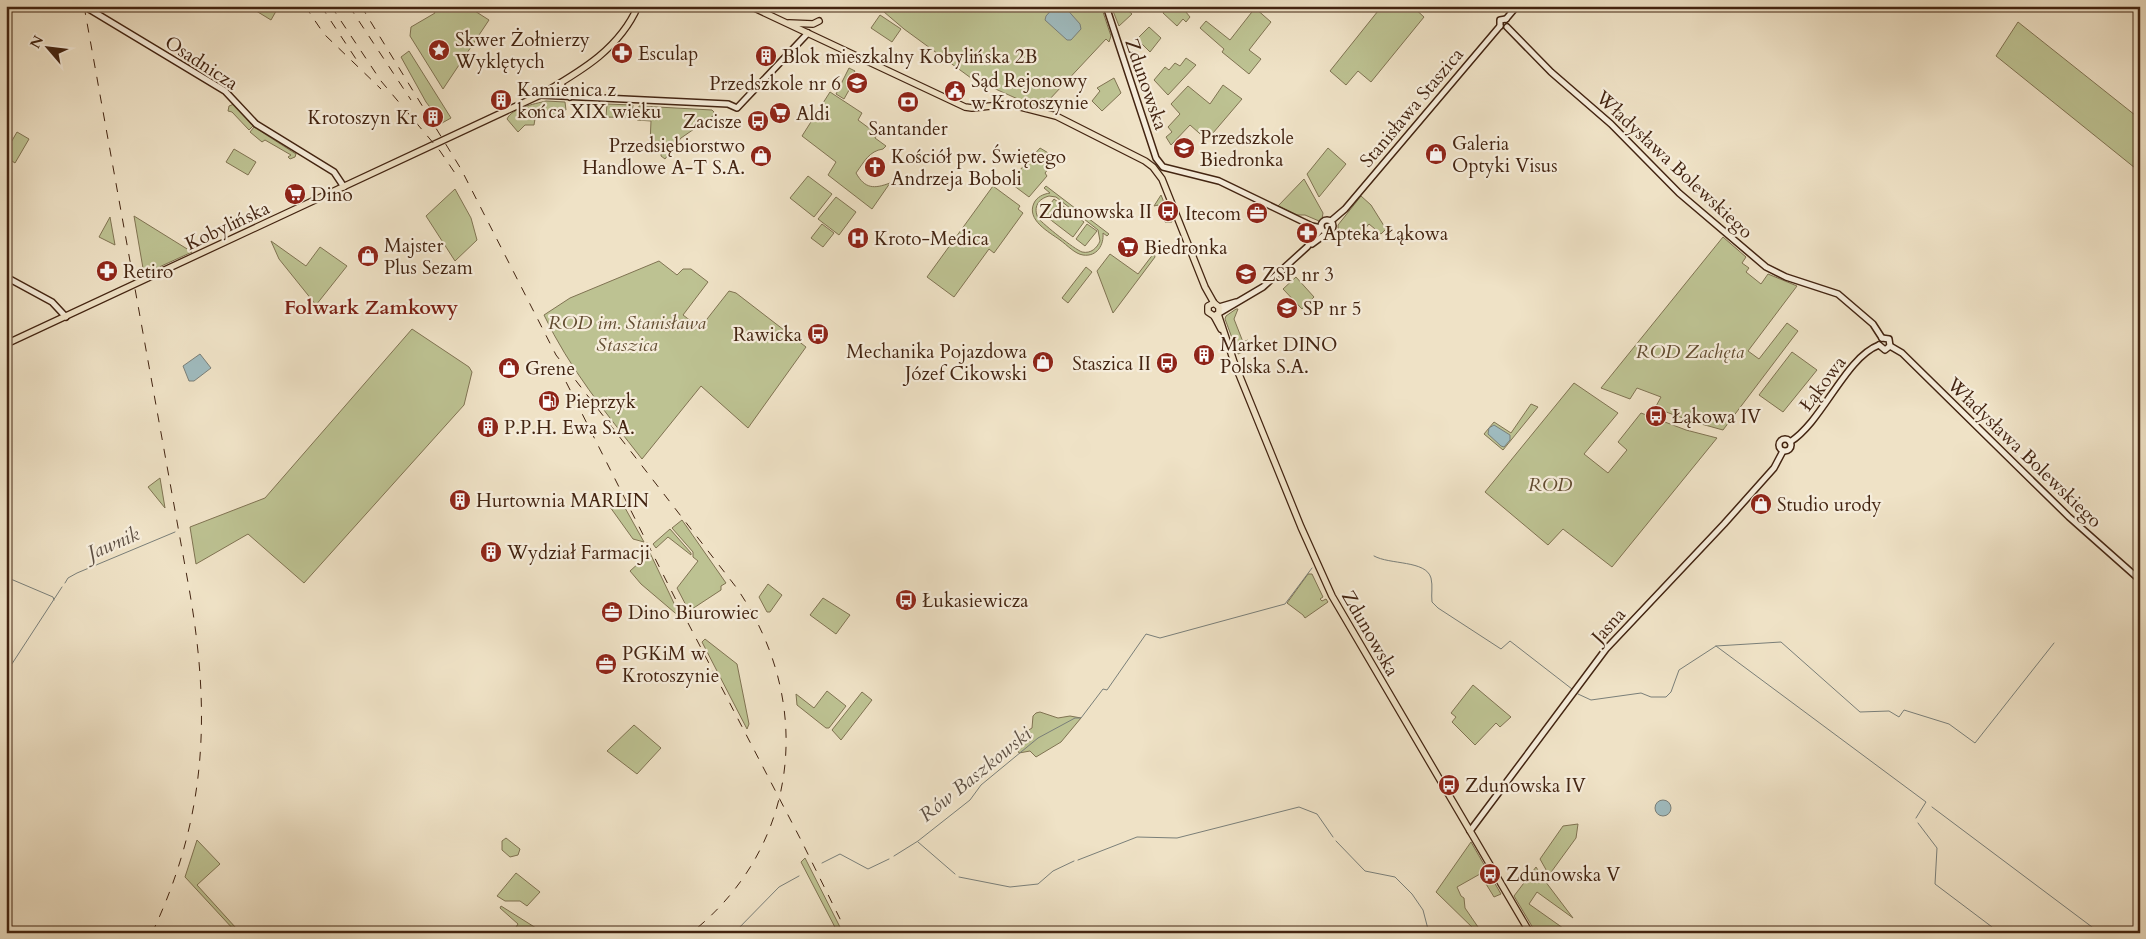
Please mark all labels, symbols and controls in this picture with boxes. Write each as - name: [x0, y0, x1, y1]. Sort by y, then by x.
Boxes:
- north arrow: [22, 22, 72, 72]
- place label: Skwer Żołnierzy Wyklętych: [454, 27, 590, 75]
- street label: Osadnicza: [160, 29, 243, 96]
- text: N: [26, 32, 48, 52]
- street label: Zdunowska: [1118, 35, 1174, 134]
- place icon: Skwer Żołnierzy Wyklętych: [427, 38, 451, 62]
- pharmacy icon: Esculap: [610, 41, 634, 65]
- place label: Esculap: [638, 41, 698, 67]
- street label: Stanisława Staszica: [1354, 42, 1470, 173]
- building icon: Blok mieszkalny Kobylińska 2B: [754, 44, 778, 68]
- place label: Blok mieszkalny Kobylińska 2B: [782, 44, 1037, 70]
- place label: Sąd Rejonowy w Krotoszynie: [971, 68, 1089, 116]
- place label: Przedszkole nr 6: [709, 71, 841, 97]
- school or university icon: Przedszkole nr 6: [845, 71, 869, 95]
- place label: Kamienica z końca XIX wieku: [517, 77, 662, 125]
- public building icon: Sąd Rejonowy w Krotoszynie: [943, 79, 967, 103]
- street label: Władysława Bolewskiego: [1589, 84, 1759, 245]
- building icon: Kamienica z końca XIX wieku: [489, 88, 513, 112]
- bank icon: Santander: [896, 90, 920, 114]
- supermarket icon: Aldi: [768, 101, 792, 125]
- place label: Aldi: [796, 101, 830, 127]
- place label: Krotoszyn Kr: [308, 105, 417, 131]
- building icon: Krotoszyn Kr: [421, 105, 445, 129]
- place label: Zacisze: [683, 109, 742, 135]
- bus stop icon: Zacisze: [746, 109, 770, 133]
- place label: Santander: [868, 116, 948, 142]
- place label: Przedszkole Biedronka: [1200, 125, 1294, 173]
- place label: Galeria Optyki Visus: [1452, 131, 1558, 179]
- place label: Przedsiębiorstwo Handlowe A-T S.A.: [582, 133, 745, 181]
- school or university icon: Przedszkole Biedronka: [1172, 136, 1196, 160]
- shop icon: Galeria Optyki Visus: [1424, 142, 1448, 166]
- shop icon: Przedsiębiorstwo Handlowe A-T S.A.: [749, 144, 773, 168]
- place label: Kościół pw. Świętego Andrzeja Boboli: [891, 144, 1066, 192]
- church icon: Kościół pw. Świętego Andrzeja Boboli: [863, 155, 887, 179]
- supermarket icon: Dino: [283, 182, 307, 206]
- place label: Dino: [311, 182, 353, 208]
- street label: Kobylińska: [181, 195, 274, 257]
- place label: Zdunowska II: [1039, 199, 1152, 225]
- bus stop icon: Zdunowska II: [1156, 199, 1180, 223]
- place label: Itecom: [1185, 201, 1242, 227]
- office icon: Itecom: [1245, 201, 1269, 225]
- pharmacy icon: Apteka Łąkowa: [1295, 221, 1319, 245]
- place label: Apteka Łąkowa: [1323, 221, 1448, 247]
- hospital icon: Kroto-Medica: [846, 226, 870, 250]
- place label: Kroto-Medica: [874, 226, 989, 252]
- place label: Majster Plus Sezam: [384, 233, 474, 281]
- supermarket icon: Biedronka: [1116, 235, 1140, 259]
- place label: Biedronka: [1144, 235, 1227, 261]
- shop icon: Majster Plus Sezam: [356, 244, 380, 268]
- pharmacy icon: Retiro: [95, 259, 119, 283]
- place label: Retiro: [123, 259, 173, 285]
- school or university icon: ZSP nr 3: [1234, 262, 1258, 286]
- place label: ZSP nr 3: [1262, 262, 1334, 288]
- district label: Folwark Zamkowy: [284, 294, 459, 321]
- school or university icon: SP nr 5: [1275, 296, 1299, 320]
- place label: SP nr 5: [1303, 296, 1361, 322]
- park label: ROD im. Stanisława Staszica: [548, 310, 707, 358]
- place label: Rawicka: [733, 322, 802, 348]
- bus stop icon: Rawicka: [806, 322, 830, 346]
- place label: Market DINO Polska S.A.: [1220, 332, 1338, 380]
- place label: Mechanika Pojazdowa Józef Cikowski: [846, 339, 1027, 387]
- park label: ROD Zachęta: [1636, 339, 1745, 365]
- building icon: Market DINO Polska S.A.: [1192, 343, 1216, 367]
- shop icon: Mechanika Pojazdowa Józef Cikowski: [1031, 350, 1055, 374]
- street label: Łąkowa: [1793, 350, 1852, 417]
- place label: Staszica II: [1072, 351, 1151, 377]
- bus stop icon: Staszica II: [1155, 351, 1179, 375]
- shop icon: Grene: [497, 356, 521, 380]
- place label: Grene: [525, 356, 575, 382]
- street label: Władysława Bolewskiego: [1940, 371, 2108, 534]
- fuel station icon: Pieprzyk: [537, 389, 561, 413]
- place label: Pieprzyk: [565, 389, 637, 415]
- bus stop icon: Łąkowa IV: [1644, 404, 1668, 428]
- place label: Łąkowa IV: [1672, 404, 1761, 430]
- building icon: P.P.H. Ewa S.A.: [476, 415, 500, 439]
- place label: P.P.H. Ewa S.A.: [504, 415, 635, 441]
- park label: ROD: [1528, 472, 1573, 498]
- building icon: Hurtownia MARLIN: [448, 488, 472, 512]
- place label: Hurtownia MARLIN: [476, 488, 649, 514]
- shop icon: Studio urody: [1749, 492, 1773, 516]
- place label: Studio urody: [1777, 492, 1882, 518]
- water label: Jawnik: [78, 520, 144, 568]
- building icon: Wydział Farmacji: [479, 540, 503, 564]
- place label: Wydział Farmacji: [506, 540, 650, 566]
- street label: Zdunowska: [1335, 586, 1405, 681]
- bus stop icon: Łukasiewicza: [894, 588, 918, 612]
- place label: Łukasiewicza: [922, 588, 1029, 614]
- office icon: Dino Biurowiec: [600, 600, 624, 624]
- place label: Dino Biurowiec: [628, 600, 759, 626]
- street label: Jasna: [1584, 602, 1632, 651]
- place label: PGKiM w Krotoszynie: [622, 641, 719, 689]
- office icon: PGKiM w Krotoszynie: [594, 652, 618, 676]
- water label: Rów Baszkowski: [913, 720, 1038, 828]
- bus stop icon: Zdunowska IV: [1437, 773, 1461, 797]
- place label: Zdunowska IV: [1465, 773, 1586, 799]
- bus stop icon: Zdunowska V: [1478, 862, 1502, 886]
- place label: Zdunowska V: [1506, 862, 1620, 888]

